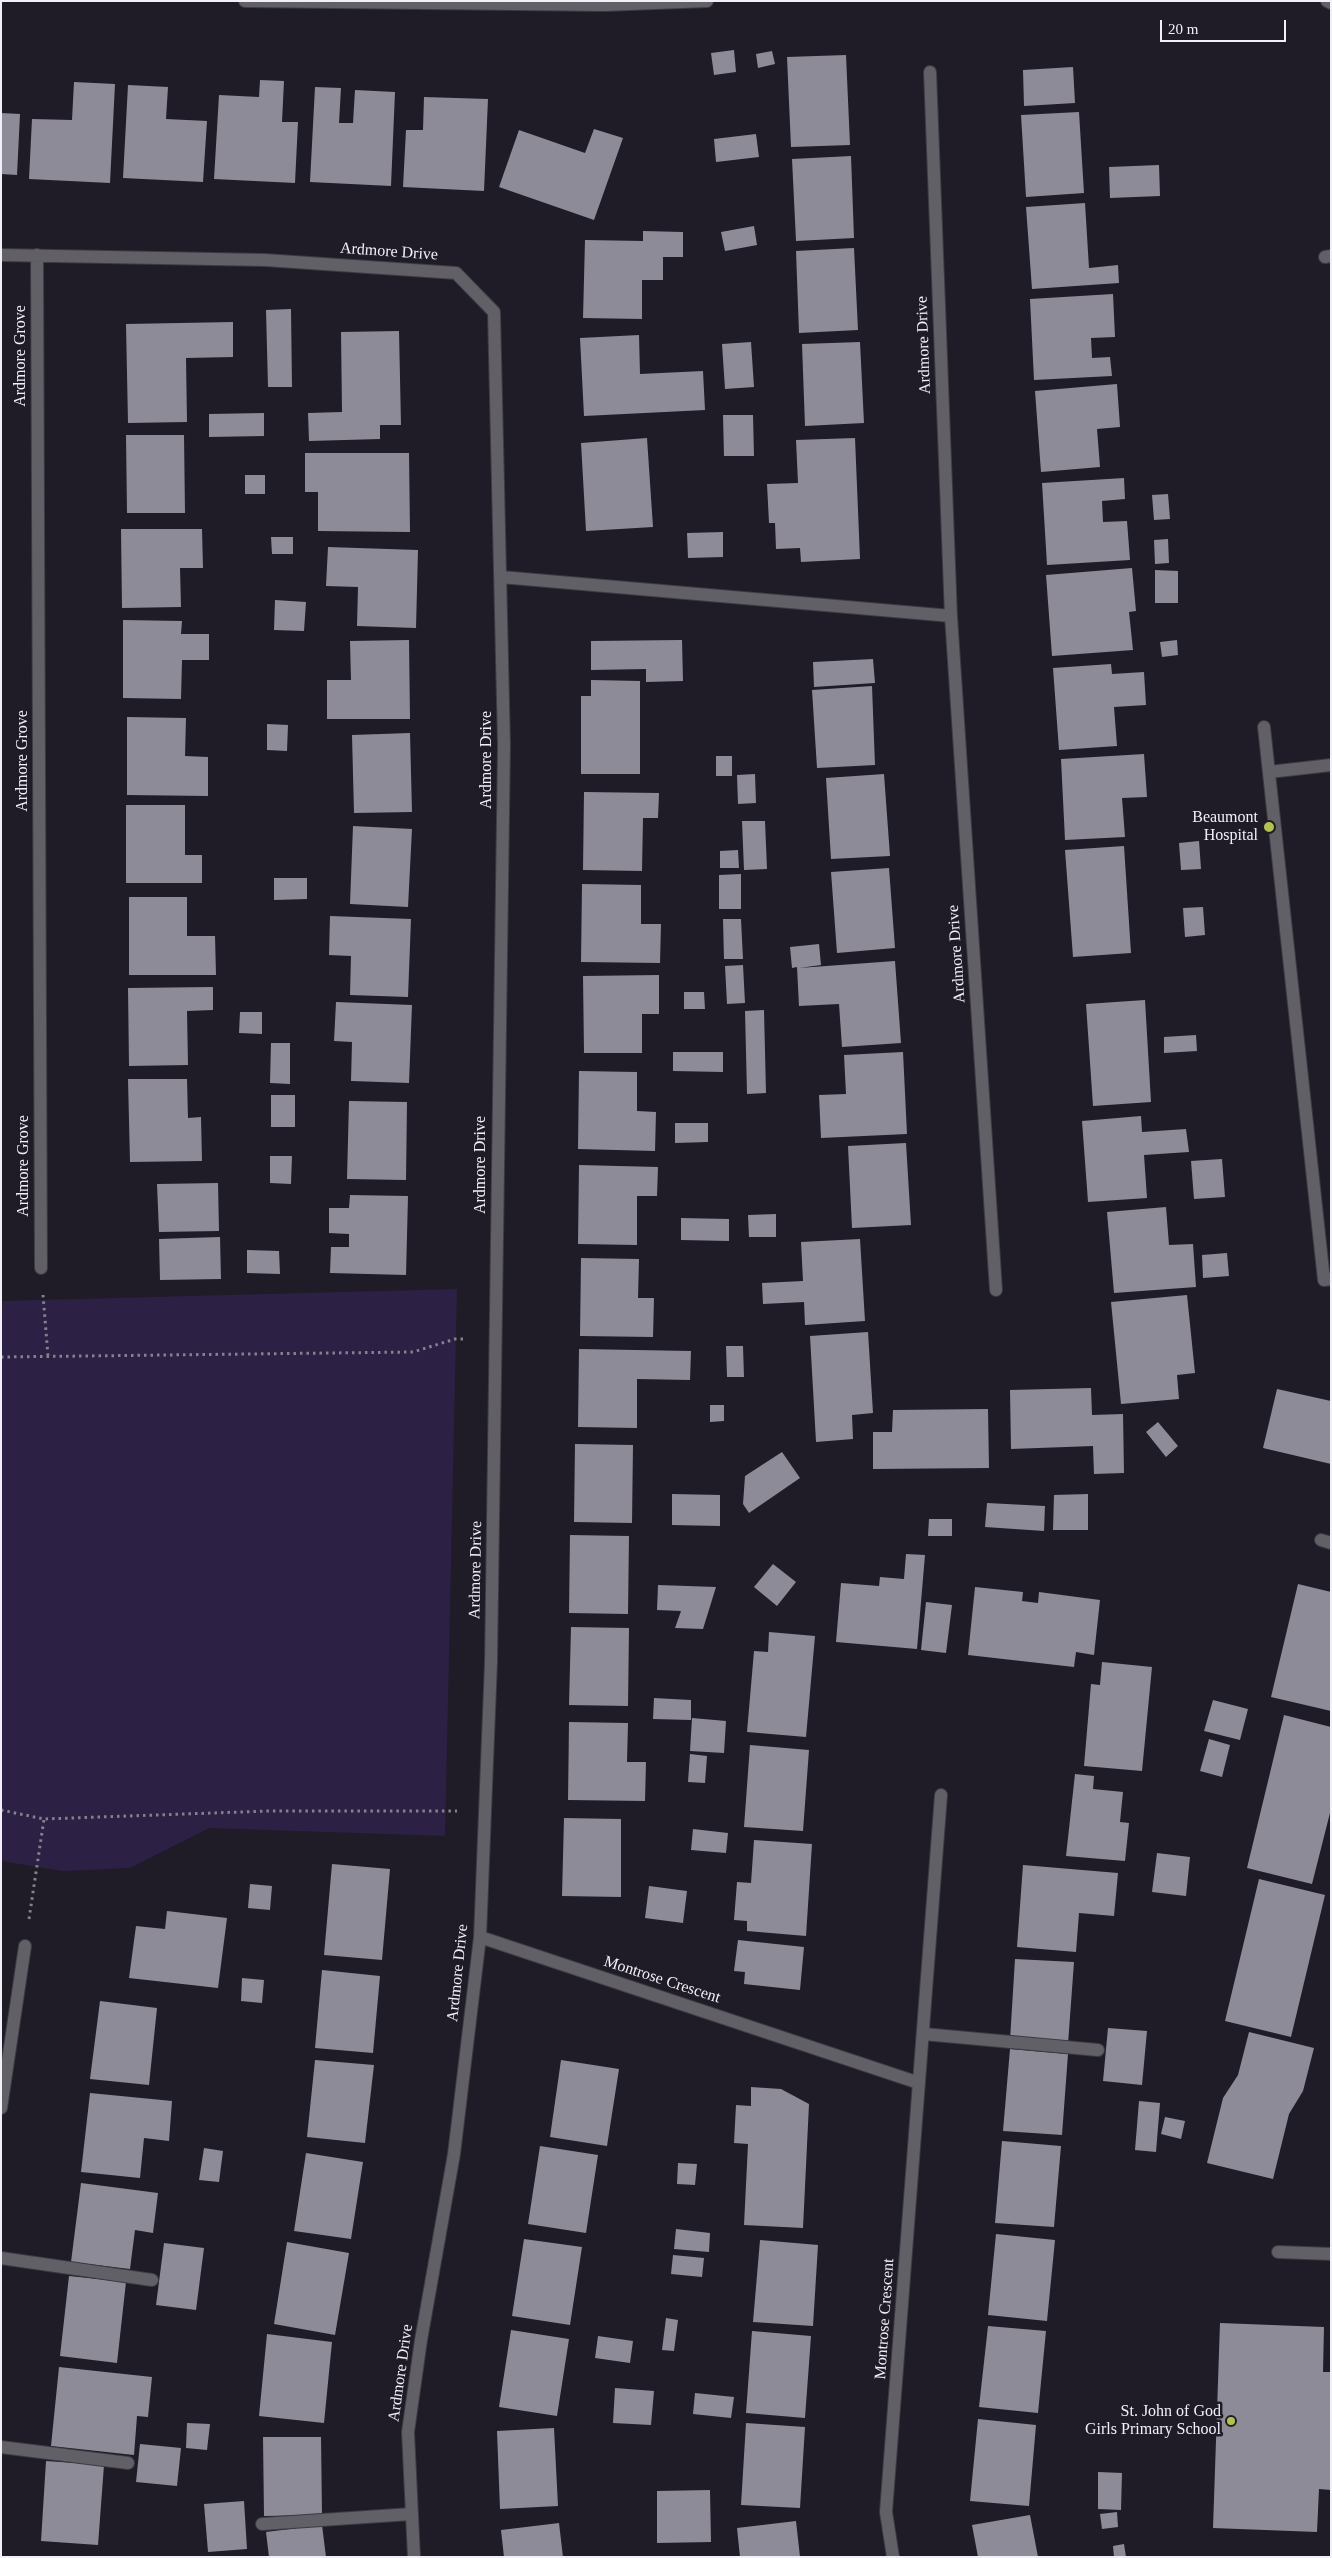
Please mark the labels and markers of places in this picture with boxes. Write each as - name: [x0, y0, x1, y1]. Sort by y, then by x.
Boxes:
- place label: Beaumont Hospital: [1192, 808, 1258, 846]
- marker: Beaumont Hospital: [1262, 820, 1276, 834]
- place label: St. John of God Girls Primary School: [1085, 2402, 1221, 2440]
- marker: St. John of God Girls Primary School: [1225, 2415, 1237, 2427]

